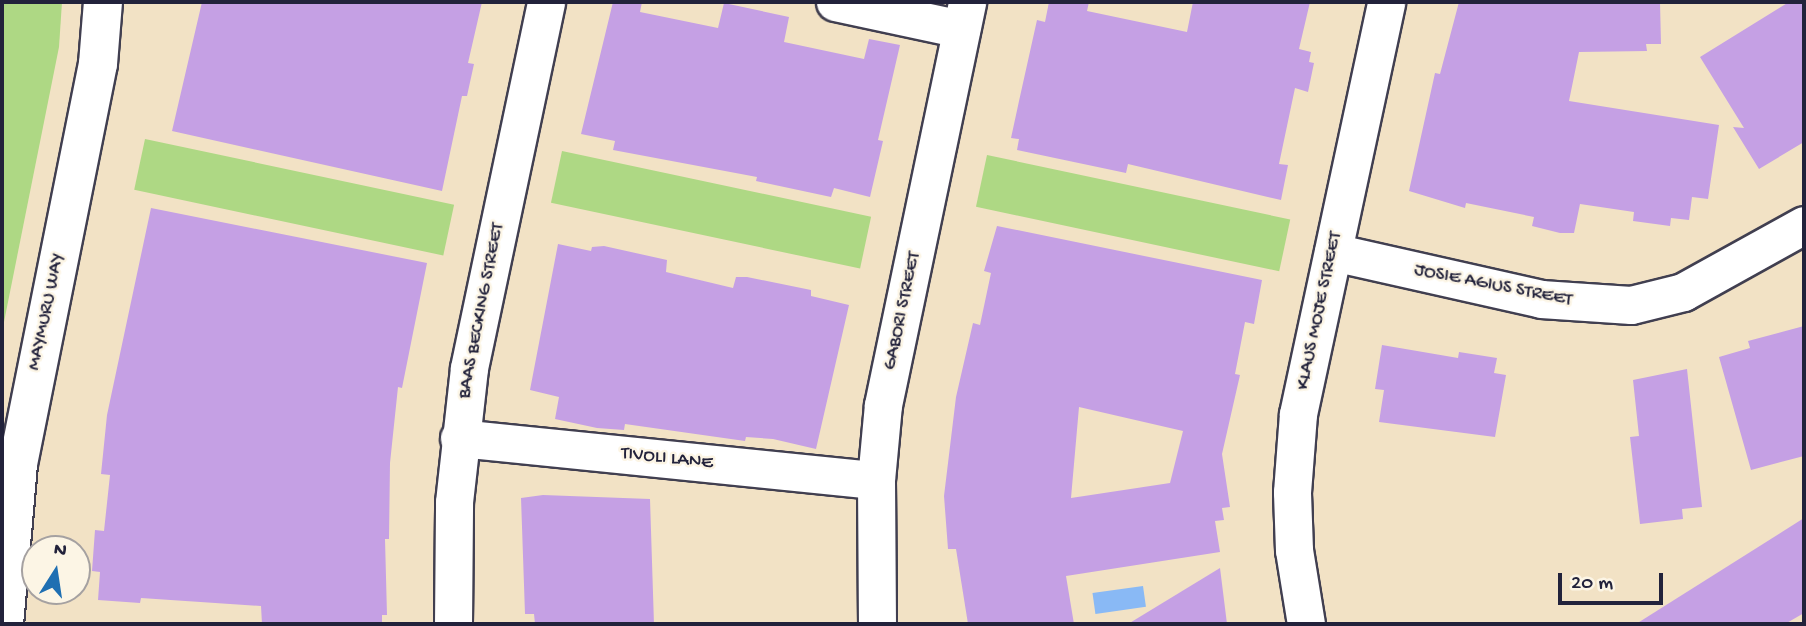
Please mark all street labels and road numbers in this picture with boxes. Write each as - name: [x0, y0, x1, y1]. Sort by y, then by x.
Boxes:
- street label: BAAS BECKING STREET: [454, 221, 510, 401]
- street label: KLAUS MOJE STREET: [1292, 230, 1348, 392]
- street label: GABORI STREET: [879, 250, 927, 372]
- street label: MAYMURU WAY: [23, 251, 71, 373]
- street label: JOSIE AGIUS STREET: [1412, 260, 1574, 312]
- street label: TIVOLI LANE: [620, 443, 714, 475]

